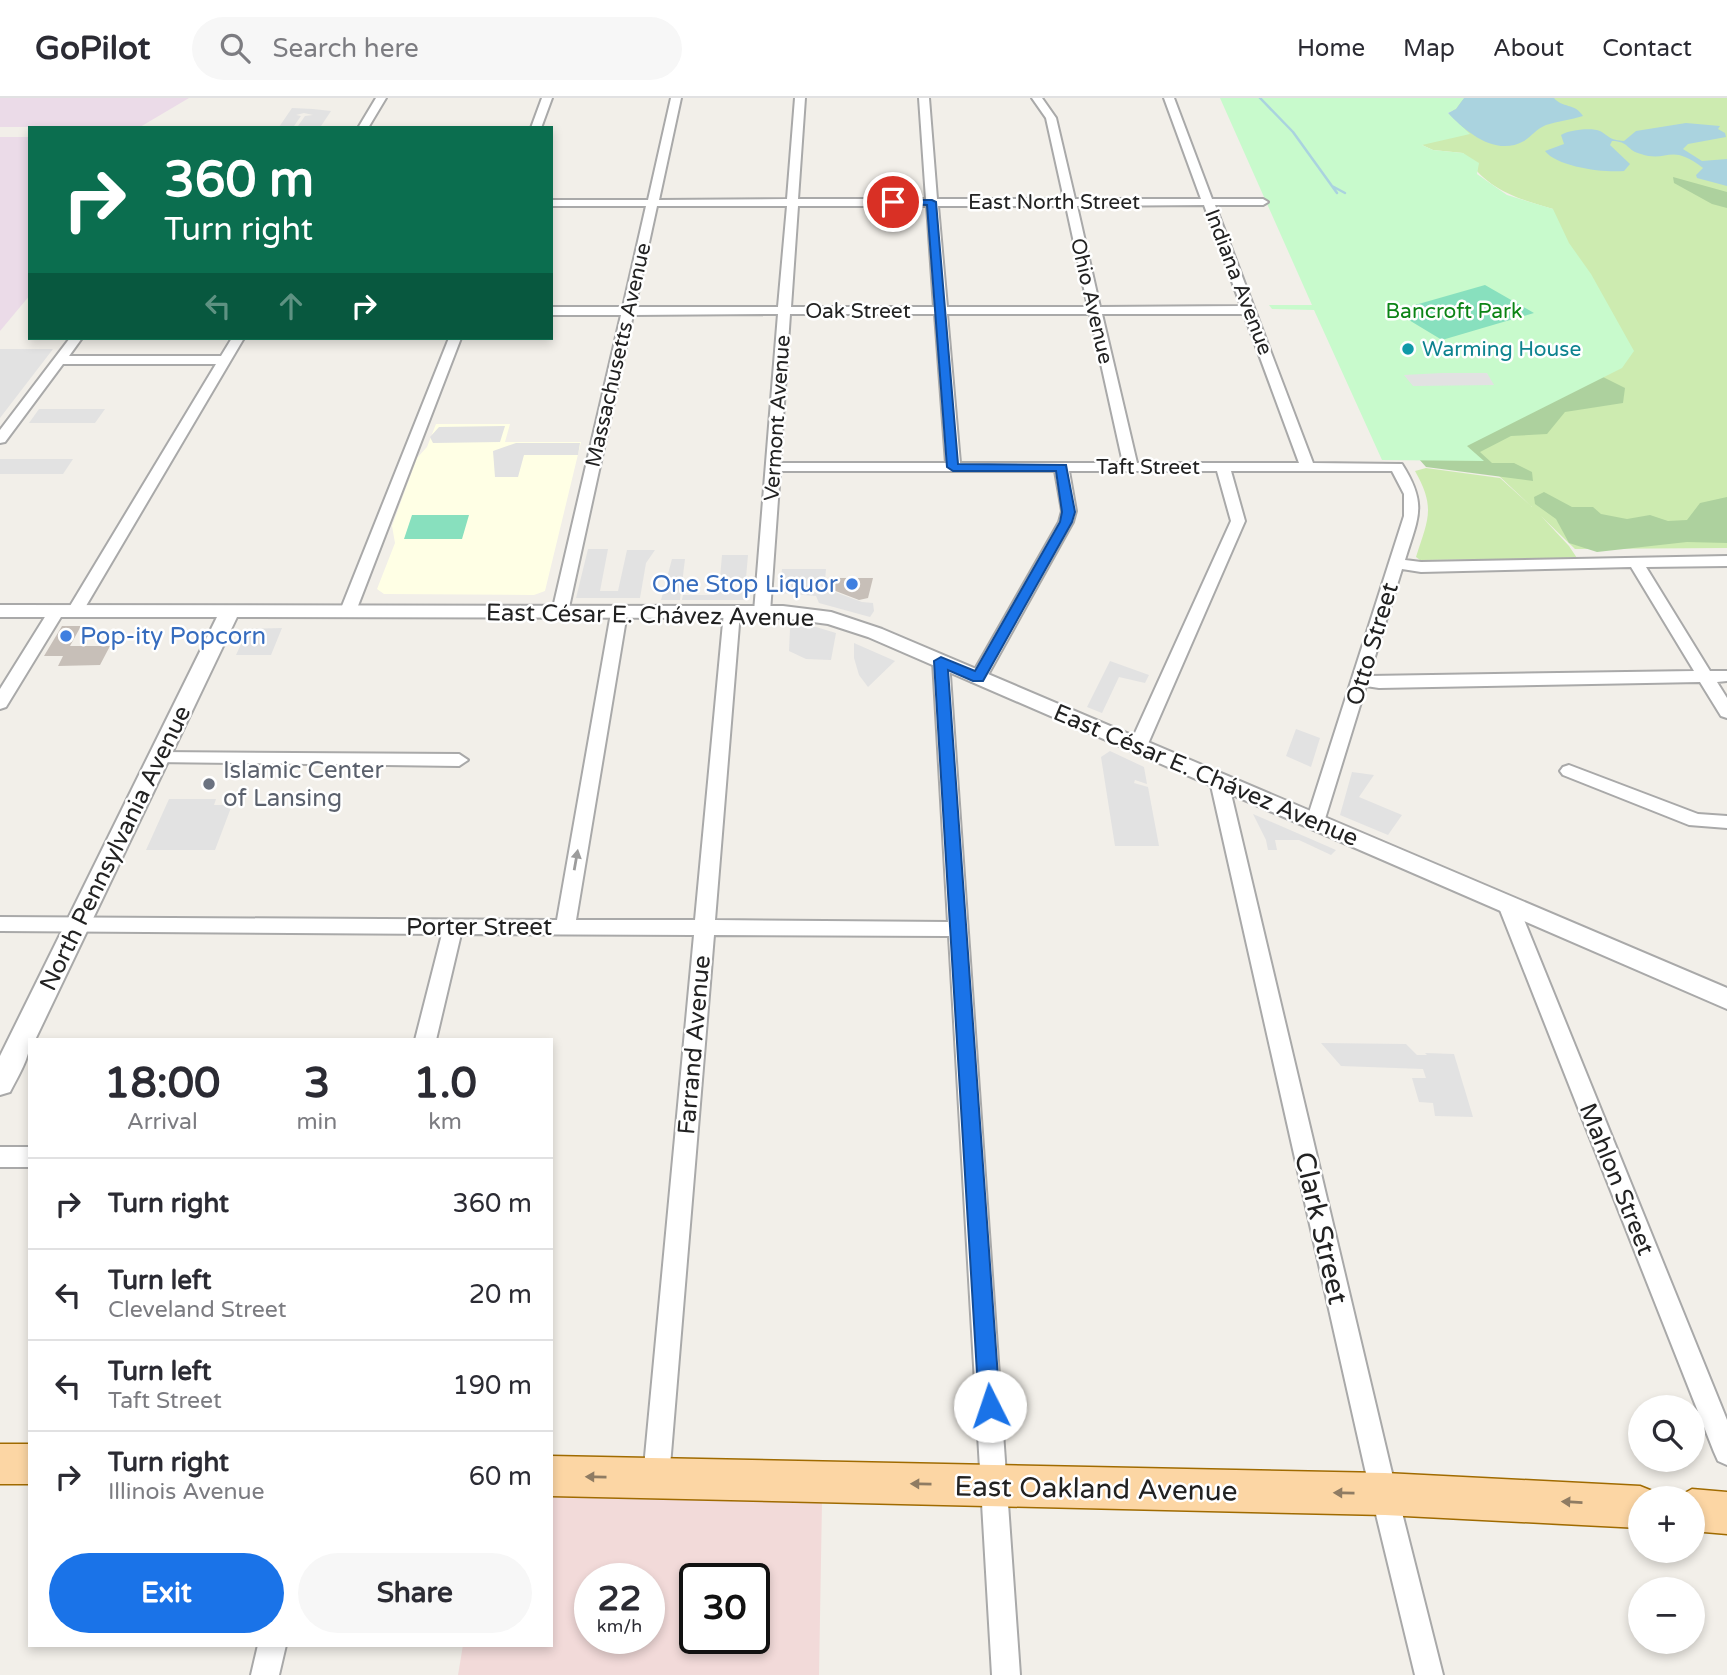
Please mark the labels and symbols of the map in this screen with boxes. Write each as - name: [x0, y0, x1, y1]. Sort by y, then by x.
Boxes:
- pin: [863, 172, 923, 232]
- street label: East North Street: [968, 190, 1140, 215]
- street label: Indiana Avenue: [1199, 206, 1278, 359]
- street label: Ohio Avenue: [1065, 236, 1118, 367]
- street label: Massachusetts Avenue: [580, 240, 656, 470]
- street label: Oak Street: [805, 299, 911, 324]
- park label: Bancroft Park: [1386, 299, 1522, 324]
- street label: Vermont Avenue: [759, 334, 796, 502]
- place label: Warming House: [1422, 337, 1581, 362]
- marker: Warming House: [1400, 341, 1416, 357]
- street label: Taft Street: [1096, 455, 1200, 480]
- place label: One Stop Liquor: [652, 570, 839, 599]
- marker: One Stop Liquor: [844, 576, 860, 592]
- street label: Otto Street: [1340, 579, 1405, 709]
- street label: East César E. Chávez Avenue: [486, 598, 814, 633]
- place label: Pop-ity Popcorn: [80, 622, 266, 651]
- marker: Pop-ity Popcorn: [58, 628, 74, 644]
- street label: East César E. Chávez Avenue: [1049, 698, 1363, 853]
- street label: North Pennsylvania Avenue: [34, 701, 197, 996]
- place label: Islamic Center of Lansing: [223, 756, 384, 813]
- marker: Islamic Center of Lansing: [201, 776, 217, 792]
- one-way arrow: [571, 849, 582, 871]
- street label: Porter Street: [406, 913, 552, 942]
- street label: Farrand Avenue: [672, 954, 717, 1136]
- street label: Mahlon Street: [1573, 1099, 1660, 1259]
- street label: Clark Street: [1287, 1149, 1355, 1308]
- position arrow: [953, 1369, 1027, 1443]
- street label: East Oakland Avenue: [954, 1470, 1238, 1508]
- one-way arrow: [584, 1471, 606, 1482]
- one-way arrow: [910, 1478, 932, 1490]
- one-way arrow: [1333, 1487, 1355, 1499]
- one-way arrow: [1560, 1497, 1582, 1508]
- speed limit sign: 30: [679, 1563, 770, 1654]

